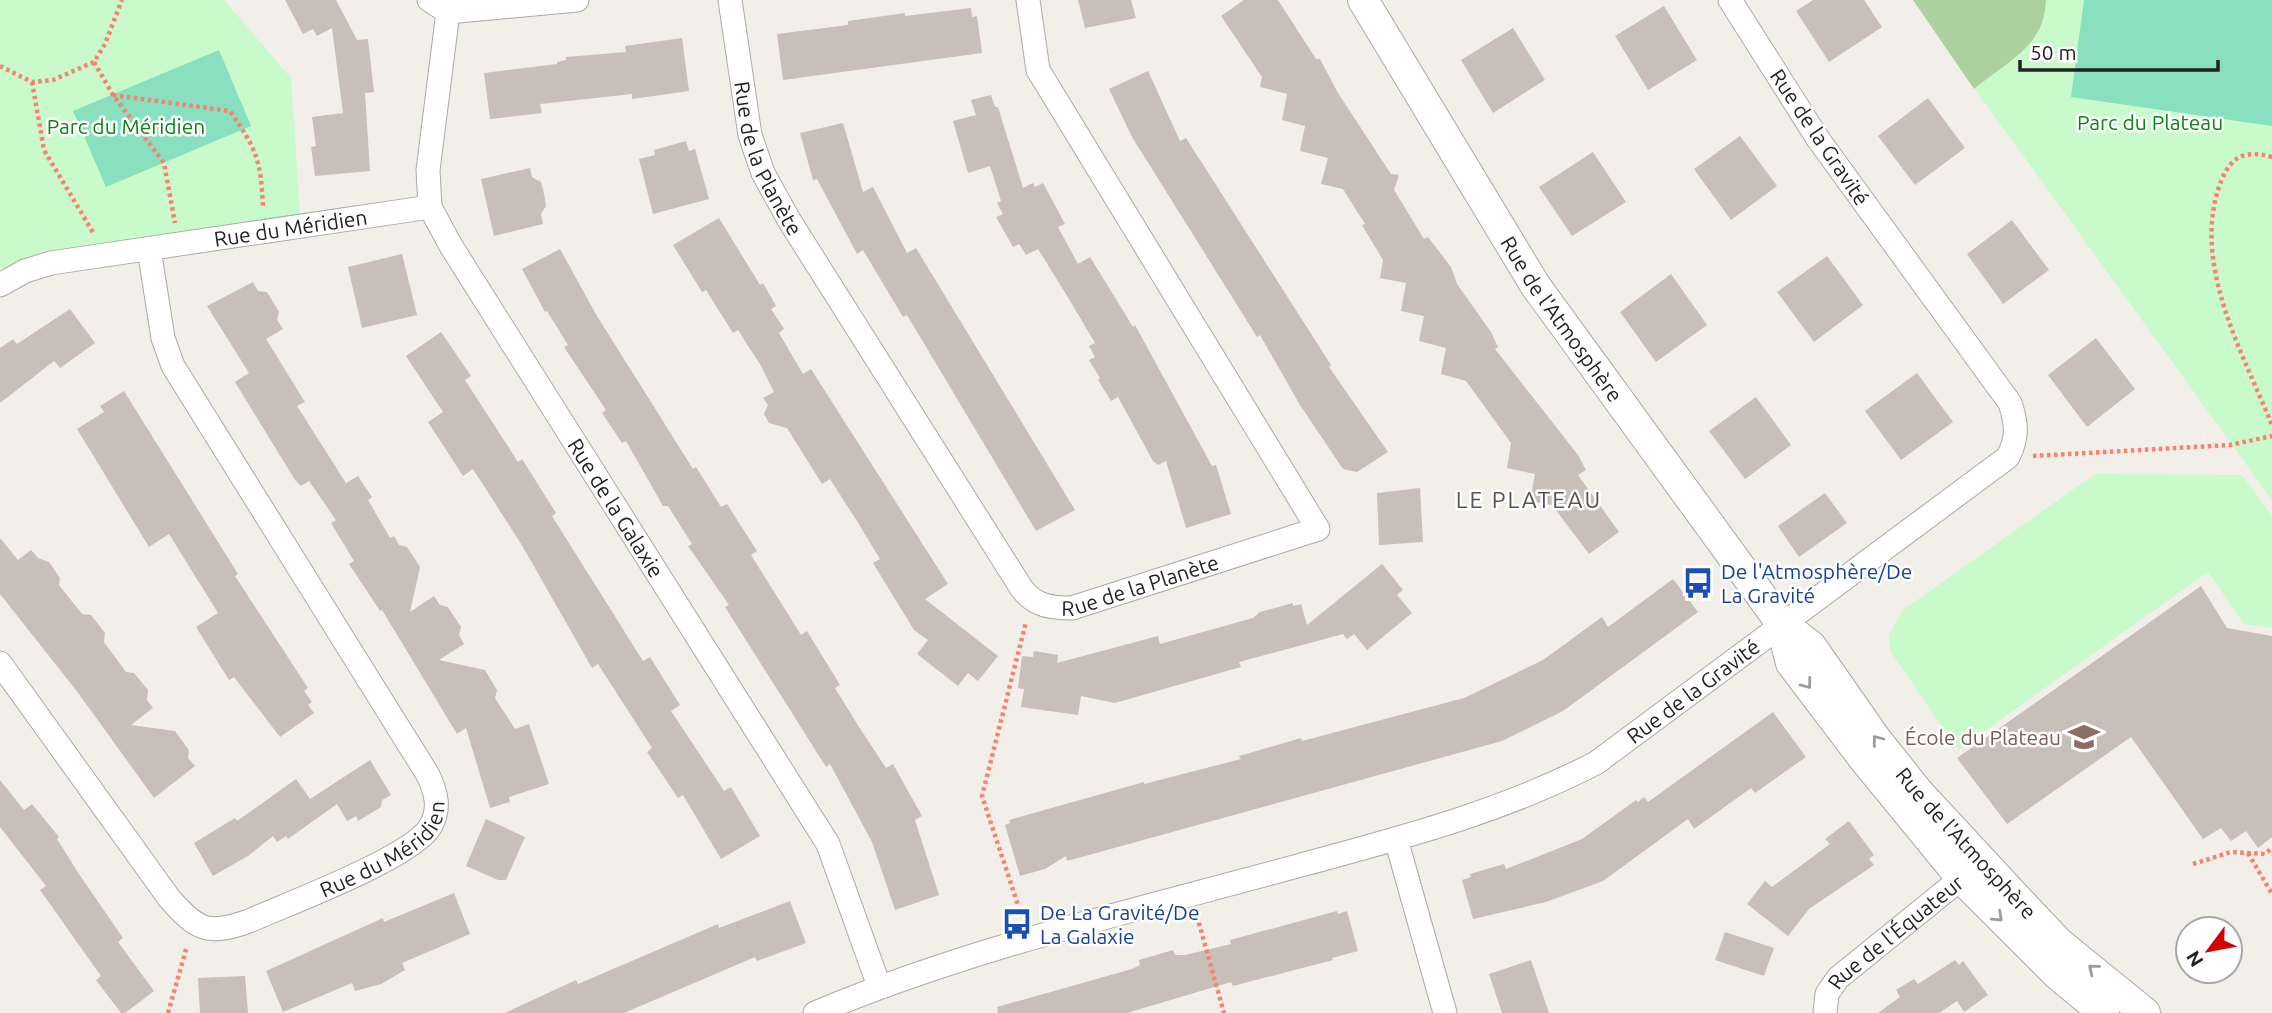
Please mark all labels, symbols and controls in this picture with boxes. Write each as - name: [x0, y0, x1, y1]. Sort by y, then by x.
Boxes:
- scale bar: [2020, 28, 2218, 72]
- text: 50 m: [2030, 40, 2077, 64]
- street label: Rue de la Gravité: [1766, 64, 1874, 210]
- street label: Rue de la Planète: [730, 80, 807, 240]
- park label: Parc du Plateau: [2077, 110, 2223, 134]
- park label: Parc du Méridien: [47, 114, 205, 138]
- street label: Rue du Méridien: [212, 204, 369, 251]
- street label: Rue de l'Atmosphère: [1496, 232, 1628, 406]
- street label: Rue de la Galaxie: [563, 434, 669, 582]
- district label: LE PLATEAU: [1456, 487, 1602, 512]
- street label: Rue de la Planète: [1061, 550, 1222, 620]
- place label: De l'Atmosphère/De La Gravité: [1721, 559, 1912, 607]
- bus stop icon: De l'Atmosphère/De La Gravité: [1681, 566, 1715, 600]
- street label: Rue de la Gravité: [1622, 634, 1764, 748]
- one-way arrow: [1799, 677, 1812, 689]
- school or university icon: École du Plateau: [2067, 720, 2101, 754]
- place label: École du Plateau: [1905, 725, 2061, 749]
- one-way arrow: [1872, 735, 1885, 747]
- street label: Rue de l'Atmosphère: [1891, 763, 2041, 923]
- street label: Rue du Méridien: [316, 800, 449, 902]
- street label: Rue de l'Équateur: [1822, 870, 1968, 993]
- place label: De La Gravité/De La Galaxie: [1040, 900, 1199, 948]
- bus stop icon: De La Gravité/De La Galaxie: [1000, 907, 1034, 941]
- one-way arrow: [1990, 908, 2003, 921]
- north arrow: [2174, 915, 2244, 985]
- text: N: [2181, 947, 2208, 971]
- one-way arrow: [2088, 965, 2101, 977]

